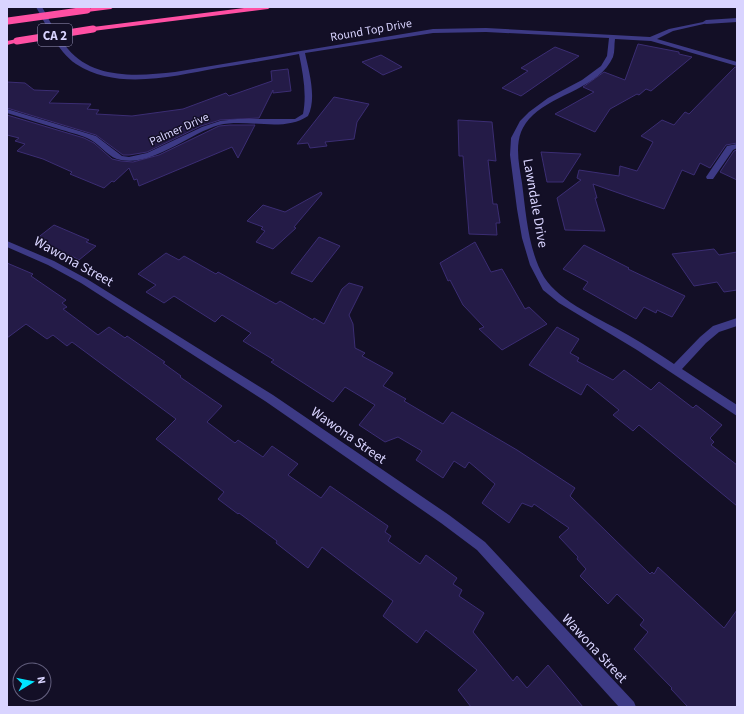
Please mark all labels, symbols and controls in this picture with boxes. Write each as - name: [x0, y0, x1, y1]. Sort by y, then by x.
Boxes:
- street label: Round Top Drive: [329, 15, 413, 46]
- road number: CA 2: [38, 24, 72, 46]
- street label: Palmer Drive: [147, 109, 212, 150]
- street label: Lawndale Drive: [517, 157, 553, 249]
- street label: Wawona Street: [30, 232, 117, 292]
- street label: Wawona Street: [307, 402, 390, 469]
- street label: Wawona Street: [557, 610, 632, 688]
- north arrow: [12, 662, 52, 702]
- text: N: [33, 675, 49, 685]

